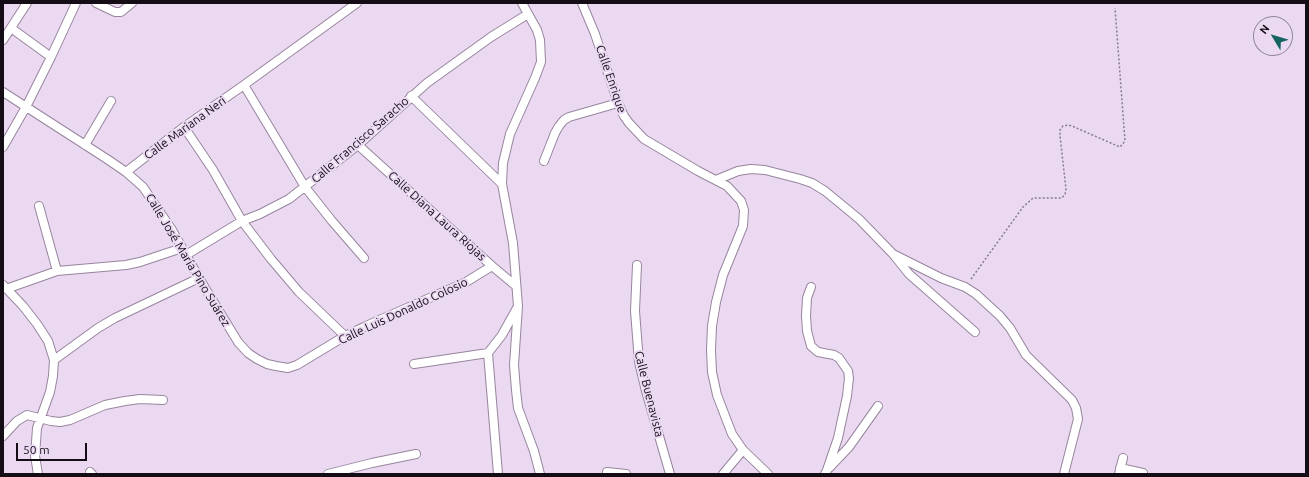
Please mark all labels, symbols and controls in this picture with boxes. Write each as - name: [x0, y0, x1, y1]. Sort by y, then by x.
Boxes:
- north arrow: [1253, 16, 1293, 56]
- text: N: [1257, 22, 1272, 36]
- street label: Calle Enrique: [593, 43, 629, 115]
- street label: Calle Mariana Neri: [141, 93, 229, 163]
- street label: Calle Francisco Saracho: [308, 94, 412, 186]
- street label: Calle Diana Laura Riojas: [385, 168, 489, 264]
- street label: Calle José María Pino Suárez: [143, 191, 233, 329]
- street label: Calle Luis Donaldo Colosio: [336, 275, 470, 347]
- street label: Calle Buenavista: [631, 349, 667, 439]
- scale bar: [18, 435, 89, 461]
- text: 50 m: [23, 443, 50, 456]

